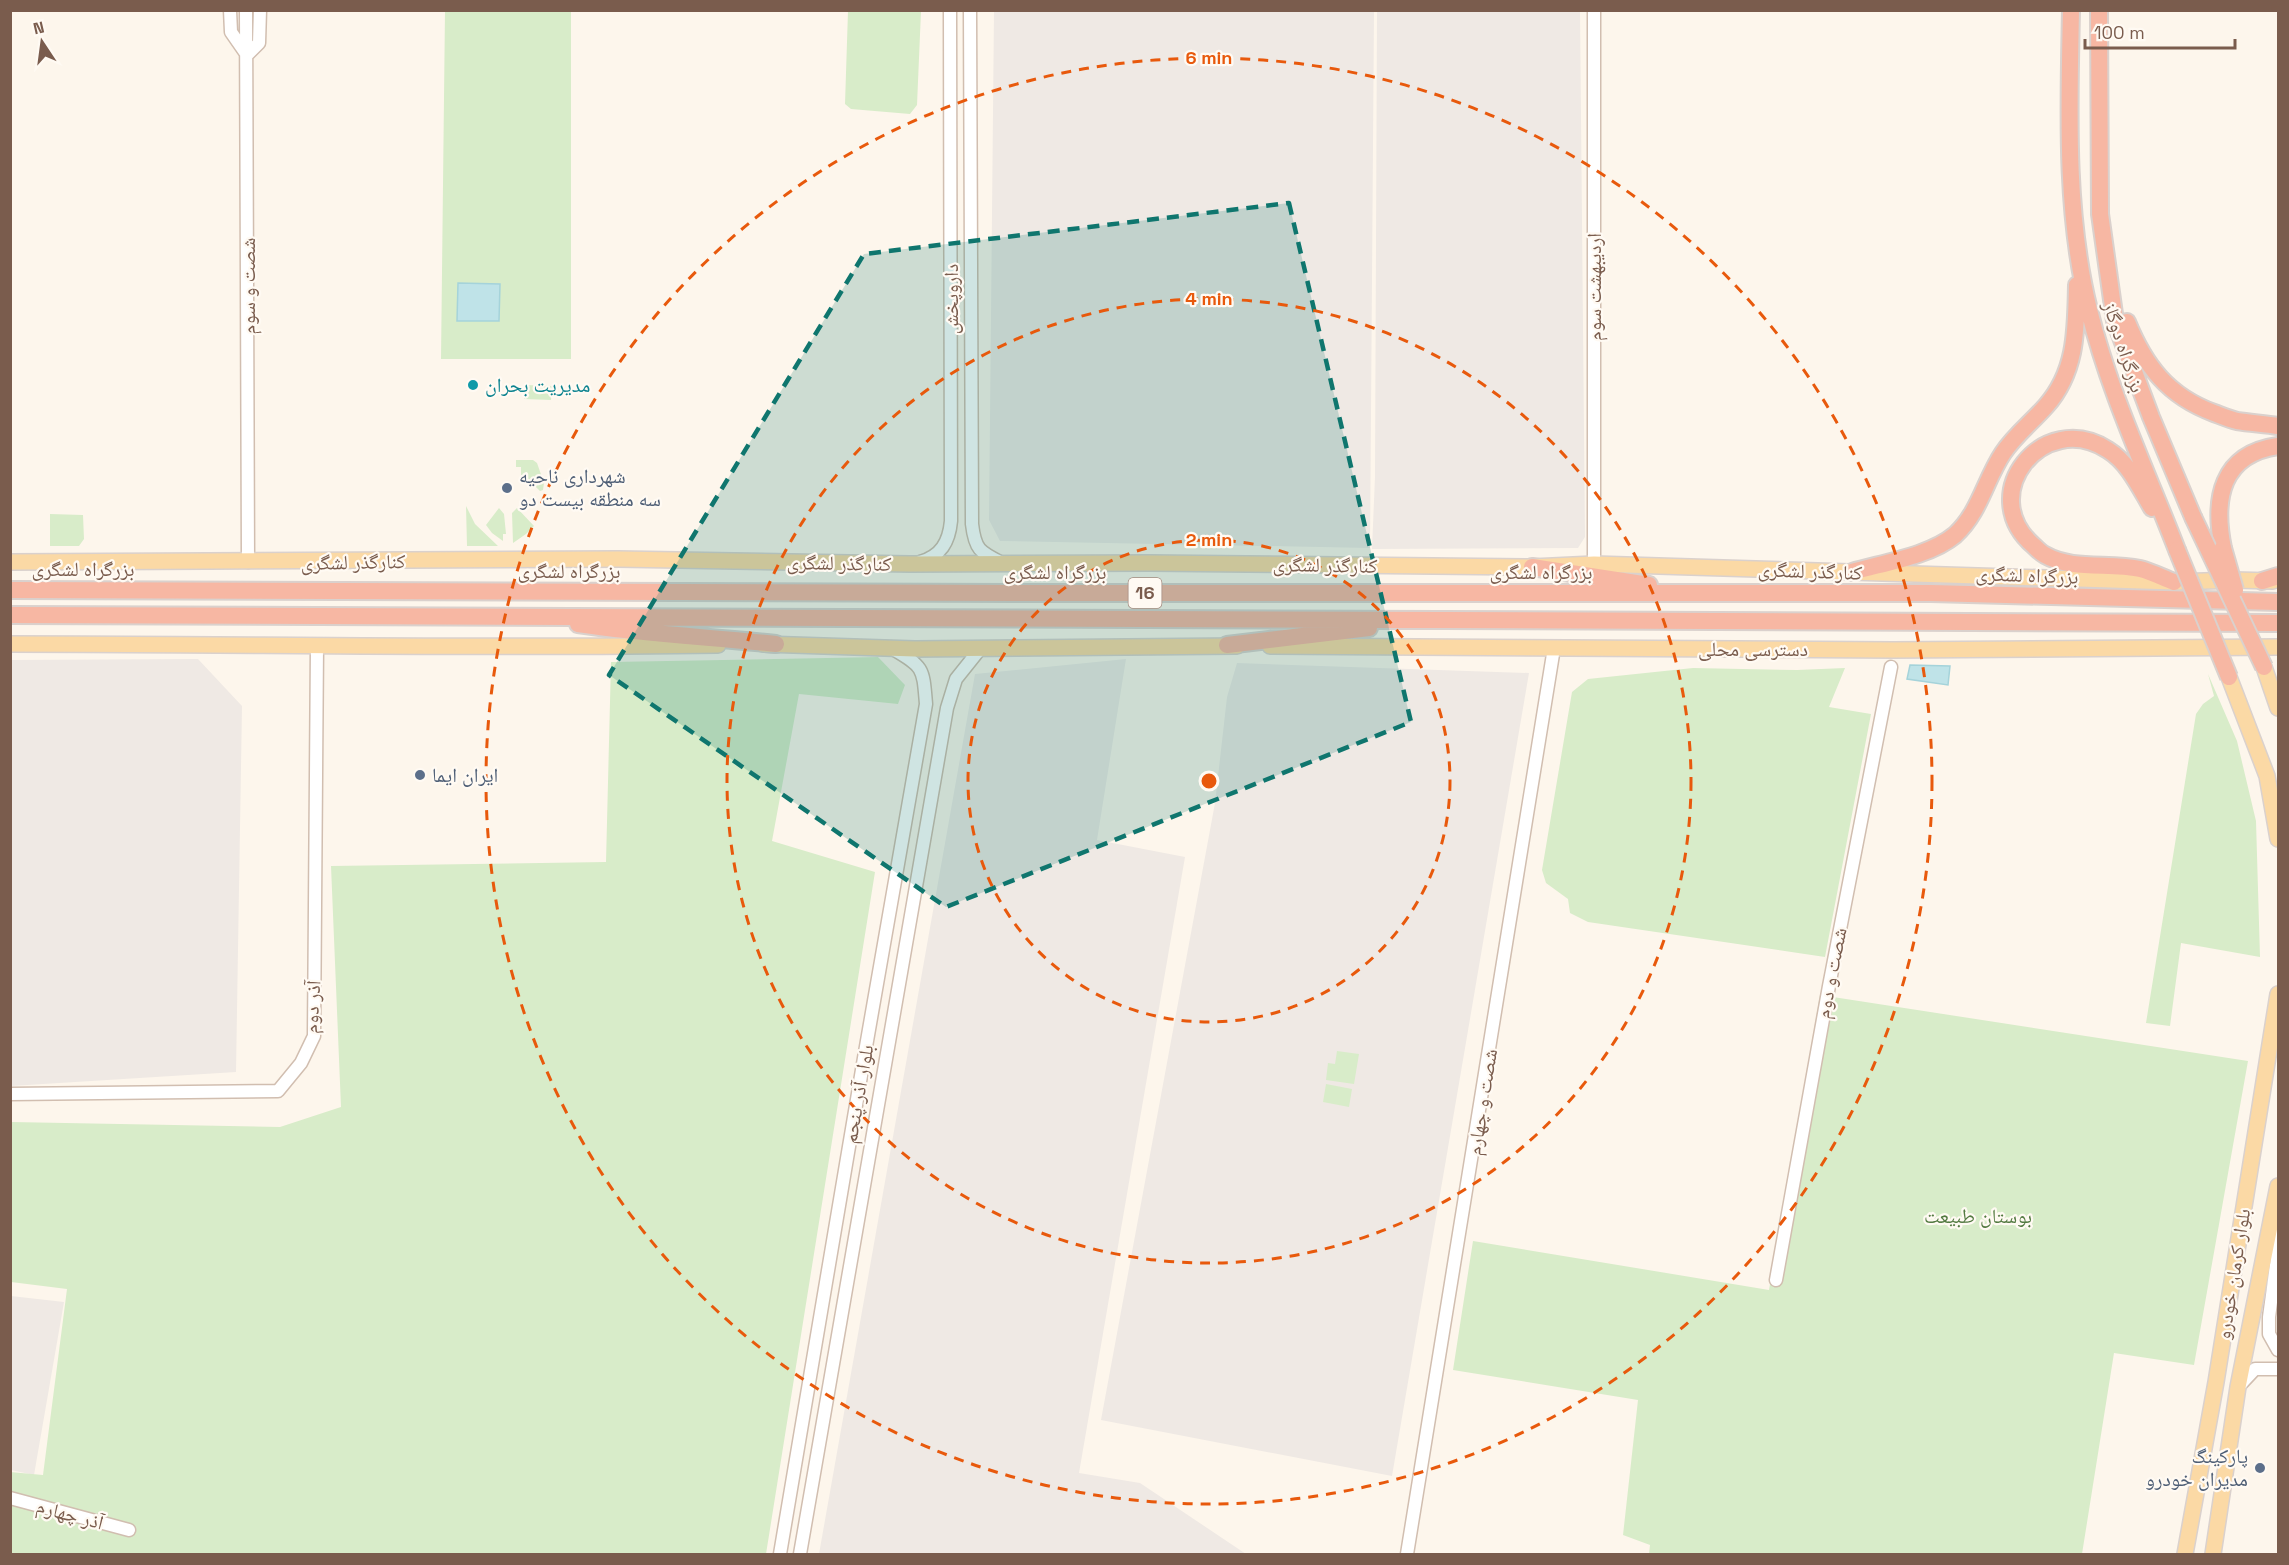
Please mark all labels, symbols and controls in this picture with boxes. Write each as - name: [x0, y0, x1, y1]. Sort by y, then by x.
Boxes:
- north arrow: [12, 12, 72, 72]
- scale bar: [2085, 12, 2235, 50]
- text: N: [31, 16, 46, 39]
- text: 100 m: [2094, 21, 2145, 44]
- text: 6 min: [1186, 46, 1232, 69]
- street label: اردیبهشت سوم: [1581, 233, 1608, 341]
- street label: شصت و سوم: [235, 238, 262, 335]
- street label: داروپخش: [938, 264, 964, 334]
- text: 4 min: [1185, 287, 1233, 310]
- street label: بزرگراه دوگاز: [2097, 297, 2151, 396]
- place label: مدیریت بحران: [485, 372, 590, 398]
- marker: مدیریت بحران: [466, 378, 480, 392]
- place label: شهرداری ناحیه سه منطقه بیست دو: [519, 463, 661, 512]
- marker: شهرداری ناحیه سه منطقه بیست دو: [500, 481, 514, 495]
- text: 2 min: [1186, 528, 1232, 551]
- street label: کنارگذر لشگری: [300, 548, 406, 576]
- street label: کنارگذر لشگری: [786, 549, 892, 577]
- street label: کنارگذر لشگری: [1272, 551, 1378, 579]
- street label: بزرگراه لشگری: [32, 556, 134, 582]
- street label: کنارگذر لشگری: [1757, 556, 1863, 586]
- street label: بزرگراه لشگری: [518, 558, 620, 584]
- street label: بزرگراه لشگری: [1004, 559, 1106, 585]
- street label: بزرگراه لشگری: [1490, 559, 1592, 585]
- street label: بزرگراه لشگری: [1975, 560, 2079, 590]
- road number: 16: [1128, 578, 1162, 608]
- street label: دسترسی محلی: [1698, 636, 1808, 662]
- place label: ایران ایما: [432, 762, 498, 788]
- marker: ایران ایما: [413, 768, 427, 782]
- centre of rings: [1199, 771, 1219, 791]
- street label: شصت و دوم: [1809, 925, 1854, 1021]
- street label: آذر دوم: [298, 979, 327, 1034]
- street label: بلوار آذر پنجم: [837, 1043, 880, 1146]
- street label: شصت و چهارم: [1461, 1047, 1504, 1157]
- park label: بوستان طبیعت: [1924, 1203, 2032, 1229]
- street label: بلوار کرمان خودرو: [2210, 1207, 2256, 1341]
- place label: پارکینگ مدیران خودرو: [2145, 1443, 2248, 1492]
- marker: پارکینگ مدیران خودرو: [2253, 1461, 2267, 1475]
- street label: آذر چهارم: [33, 1493, 107, 1537]

